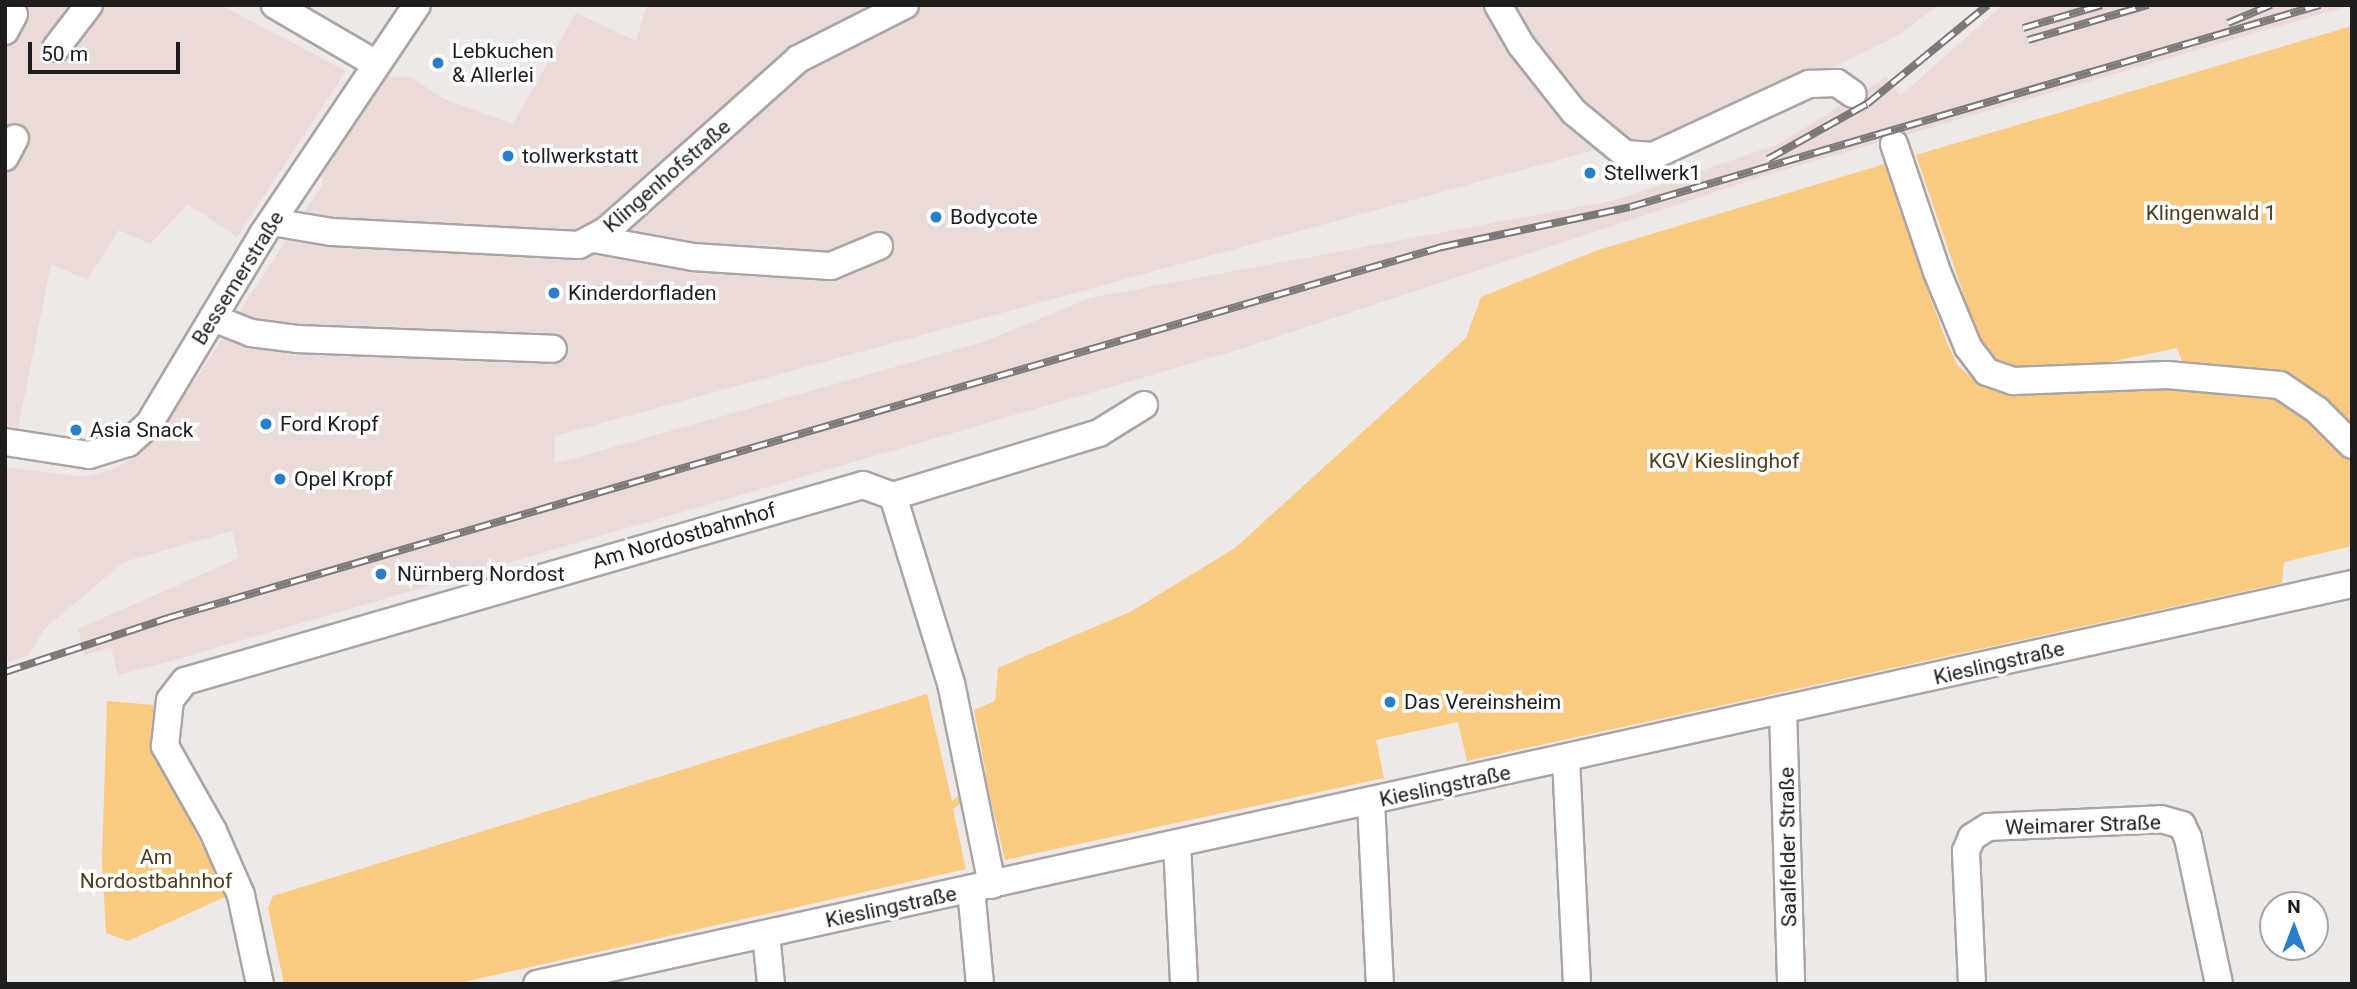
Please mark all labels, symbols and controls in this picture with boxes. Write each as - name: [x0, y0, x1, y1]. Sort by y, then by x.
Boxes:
- scale bar: [32, 28, 184, 72]
- place label: Lebkuchen & Allerlei: [452, 38, 554, 88]
- text: 50 m: [41, 42, 88, 66]
- marker: Lebkuchen & Allerlei: [430, 55, 446, 71]
- street label: Klingenhofstraße: [598, 114, 736, 238]
- place label: tollwerkstatt: [522, 143, 638, 169]
- marker: tollwerkstatt: [500, 148, 516, 164]
- place label: Stellwerk1: [1604, 160, 1701, 186]
- marker: Stellwerk1: [1582, 165, 1598, 181]
- park label: Klingenwald 1: [2146, 200, 2276, 226]
- place label: Bodycote: [950, 204, 1038, 230]
- street label: Bessemerstraße: [187, 206, 289, 350]
- marker: Bodycote: [928, 209, 944, 225]
- place label: Kinderdorfladen: [568, 280, 717, 306]
- marker: Kinderdorfladen: [546, 285, 562, 301]
- place label: Ford Kropf: [280, 411, 378, 437]
- marker: Ford Kropf: [258, 416, 274, 432]
- place label: Asia Snack: [90, 417, 193, 443]
- marker: Asia Snack: [68, 422, 84, 438]
- park label: KGV Kieslinghof: [1649, 448, 1799, 474]
- place label: Opel Kropf: [294, 466, 393, 492]
- marker: Opel Kropf: [272, 471, 288, 487]
- street label: Am Nordostbahnhof: [589, 498, 779, 574]
- place label: Nürnberg Nordost: [397, 561, 565, 587]
- marker: Nürnberg Nordost: [371, 564, 391, 584]
- street label: Kieslingstraße: [1931, 636, 2067, 690]
- place label: Das Vereinsheim: [1404, 689, 1561, 715]
- marker: Das Vereinsheim: [1382, 694, 1398, 710]
- street label: Kieslingstraße: [1377, 760, 1513, 812]
- street label: Saalfelder Straße: [1774, 767, 1802, 927]
- street label: Weimarer Straße: [2005, 810, 2161, 840]
- park label: Am Nordostbahnhof: [80, 844, 232, 894]
- street label: Kieslingstraße: [823, 881, 959, 933]
- north arrow: [2259, 891, 2329, 961]
- text: N: [2287, 895, 2301, 918]

